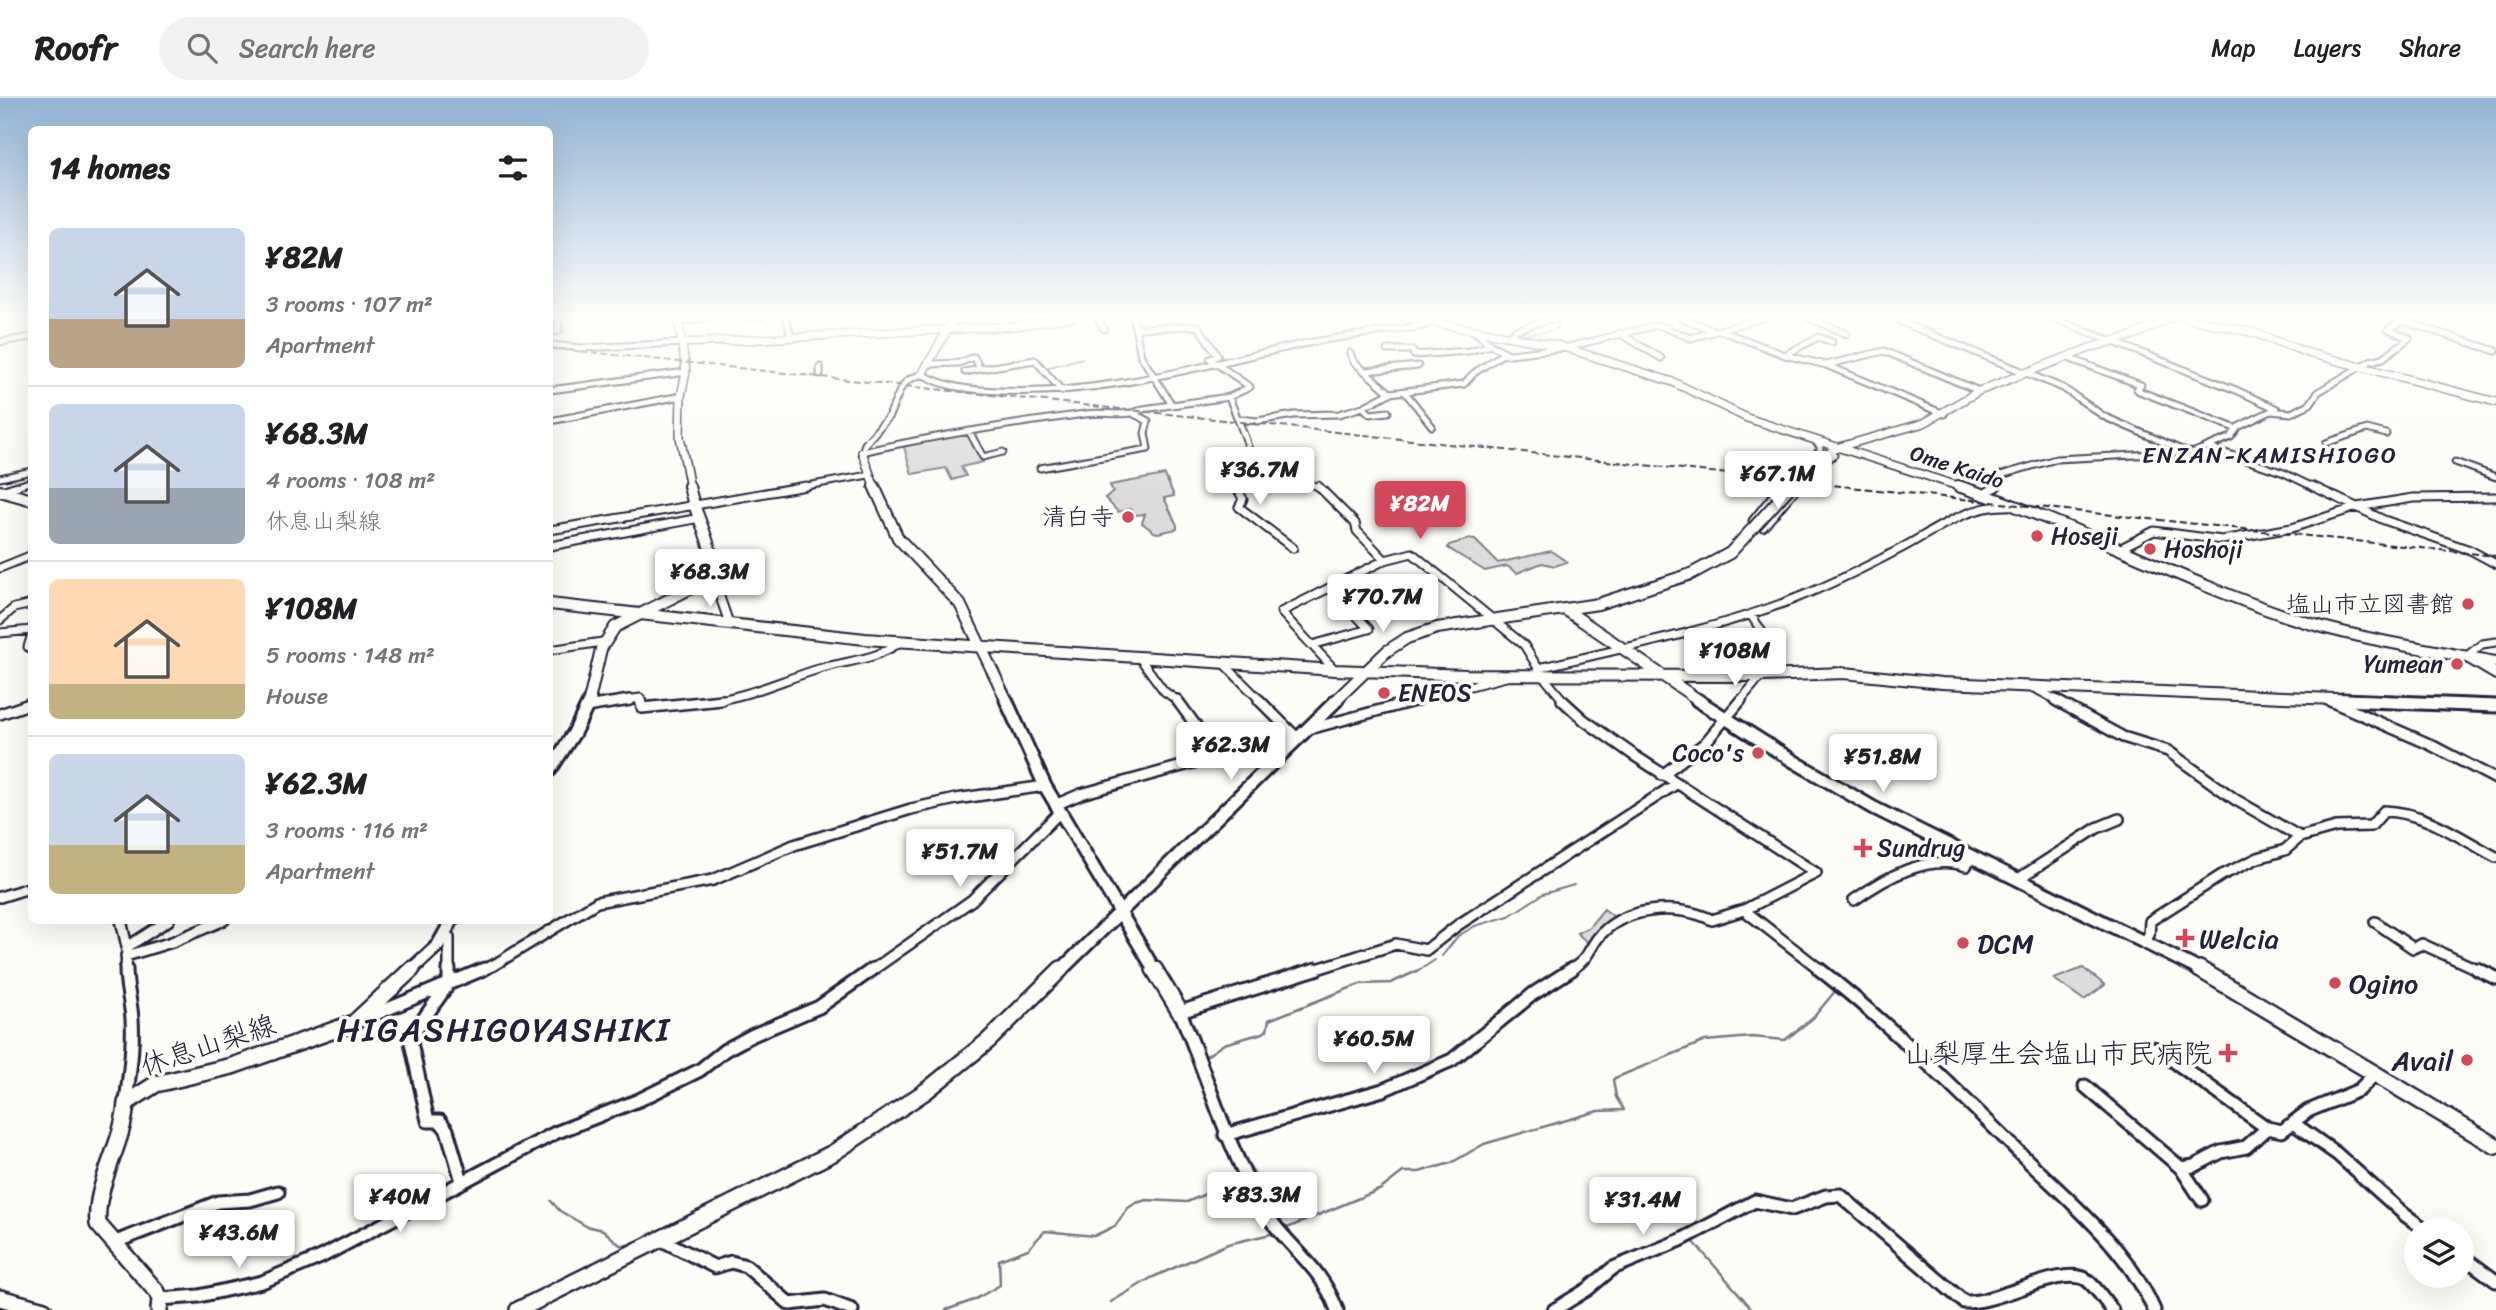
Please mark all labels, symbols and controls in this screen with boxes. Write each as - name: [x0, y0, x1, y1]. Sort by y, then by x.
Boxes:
- search box: [159, 17, 649, 80]
- text: Roofr: [35, 19, 117, 77]
- text: Search here: [239, 25, 376, 71]
- text: Map: [2211, 27, 2256, 69]
- text: Layers: [2294, 27, 2361, 69]
- text: Share: [2399, 27, 2461, 69]
- icon: search: [183, 29, 221, 67]
- text: 14 homes: [49, 141, 170, 195]
- icon: filters: [494, 149, 532, 187]
- text: ¥82M: [266, 230, 343, 284]
- icon: home: [105, 256, 189, 340]
- text: 3 rooms · 107 m²: [266, 284, 433, 325]
- text: Apartment: [266, 325, 375, 366]
- text: ¥68.3M: [266, 406, 368, 460]
- icon: home: [105, 432, 189, 516]
- street label: Ome Kaido: [1905, 434, 2009, 500]
- district label: ENZAN-KAMISHIOGO: [2142, 435, 2398, 476]
- pin: ¥36.7M: [1203, 448, 1317, 507]
- text: ¥36.7M: [1221, 449, 1299, 490]
- pin: ¥67.1M: [1721, 452, 1835, 511]
- text: ¥67.1M: [1741, 453, 1815, 494]
- text: 4 rooms · 108 m²: [266, 460, 435, 501]
- pin: ¥82M: [1379, 482, 1461, 541]
- text: ¥82M: [1391, 483, 1449, 524]
- place label: 清白寺: [1042, 496, 1114, 538]
- text: 休息山梨線: [266, 501, 381, 542]
- marker: 清白寺: [1120, 509, 1136, 525]
- place label: Hoseji: [2051, 515, 2118, 557]
- marker: Hoseji: [2029, 528, 2045, 544]
- place label: Hoshoji: [2164, 528, 2243, 570]
- marker: Hoshoji: [2142, 541, 2158, 557]
- pin: ¥68.3M: [653, 550, 767, 609]
- text: ¥68.3M: [671, 551, 749, 592]
- pin: ¥70.7M: [1326, 574, 1440, 634]
- text: ¥70.7M: [1343, 576, 1423, 617]
- text: ¥108M: [266, 581, 357, 635]
- place label: 塩山市立図書館: [2286, 583, 2454, 625]
- marker: 塩山市立図書館: [2460, 596, 2476, 612]
- icon: home: [105, 607, 189, 691]
- pin: ¥108M: [1686, 628, 1784, 688]
- text: ¥108M: [1700, 630, 1770, 671]
- text: 5 rooms · 148 m²: [266, 635, 435, 676]
- place label: Yumean: [2364, 643, 2443, 685]
- marker: Yumean: [2449, 656, 2465, 672]
- place label: ENEOS: [1398, 672, 1472, 714]
- text: House: [266, 676, 328, 717]
- marker: ENEOS: [1376, 685, 1392, 701]
- pin: ¥62.3M: [1174, 722, 1288, 782]
- text: ¥62.3M: [1192, 724, 1270, 765]
- place label: Coco's: [1673, 732, 1744, 774]
- pin: ¥51.8M: [1826, 734, 1940, 794]
- text: ¥51.8M: [1845, 736, 1921, 777]
- marker: Coco's: [1750, 745, 1766, 761]
- text: ¥62.3M: [266, 756, 367, 810]
- icon: home: [105, 782, 189, 866]
- text: 3 rooms · 116 m²: [266, 810, 428, 851]
- place label: Sundrug: [1877, 827, 1965, 869]
- pin: ¥51.7M: [903, 830, 1017, 889]
- text: ¥51.7M: [922, 831, 998, 872]
- marker: Sundrug: [1855, 840, 1871, 856]
- text: Apartment: [266, 851, 375, 892]
- place label: Welcia: [2199, 914, 2279, 963]
- place label: DCM: [1977, 919, 2034, 968]
- marker: Welcia: [2177, 930, 2193, 946]
- marker: DCM: [1955, 935, 1971, 951]
- place label: Ogino: [2349, 959, 2418, 1008]
- marker: Ogino: [2327, 975, 2343, 991]
- street label: 休息山梨線: [134, 1000, 282, 1090]
- district label: HIGASHIGOYASHIKI: [337, 1001, 671, 1059]
- pin: ¥60.5M: [1317, 1016, 1431, 1076]
- text: ¥60.5M: [1334, 1018, 1414, 1059]
- place label: 山梨厚生会塩山市民病院: [1904, 1029, 2212, 1078]
- place label: Avail: [2391, 1036, 2454, 1085]
- marker: 山梨厚生会塩山市民病院: [2218, 1043, 2238, 1063]
- marker: Avail: [2459, 1052, 2475, 1068]
- pin: ¥83.3M: [1205, 1172, 1319, 1232]
- pin: ¥40M: [359, 1174, 441, 1234]
- text: ¥83.3M: [1223, 1174, 1301, 1215]
- text: ¥40M: [370, 1176, 430, 1217]
- pin: ¥31.4M: [1586, 1178, 1700, 1237]
- text: ¥31.4M: [1605, 1179, 1681, 1220]
- pin: ¥43.6M: [182, 1210, 296, 1270]
- text: ¥43.6M: [200, 1212, 278, 1253]
- map controls: [2404, 1218, 2474, 1288]
- button: layers: [2404, 1218, 2474, 1288]

